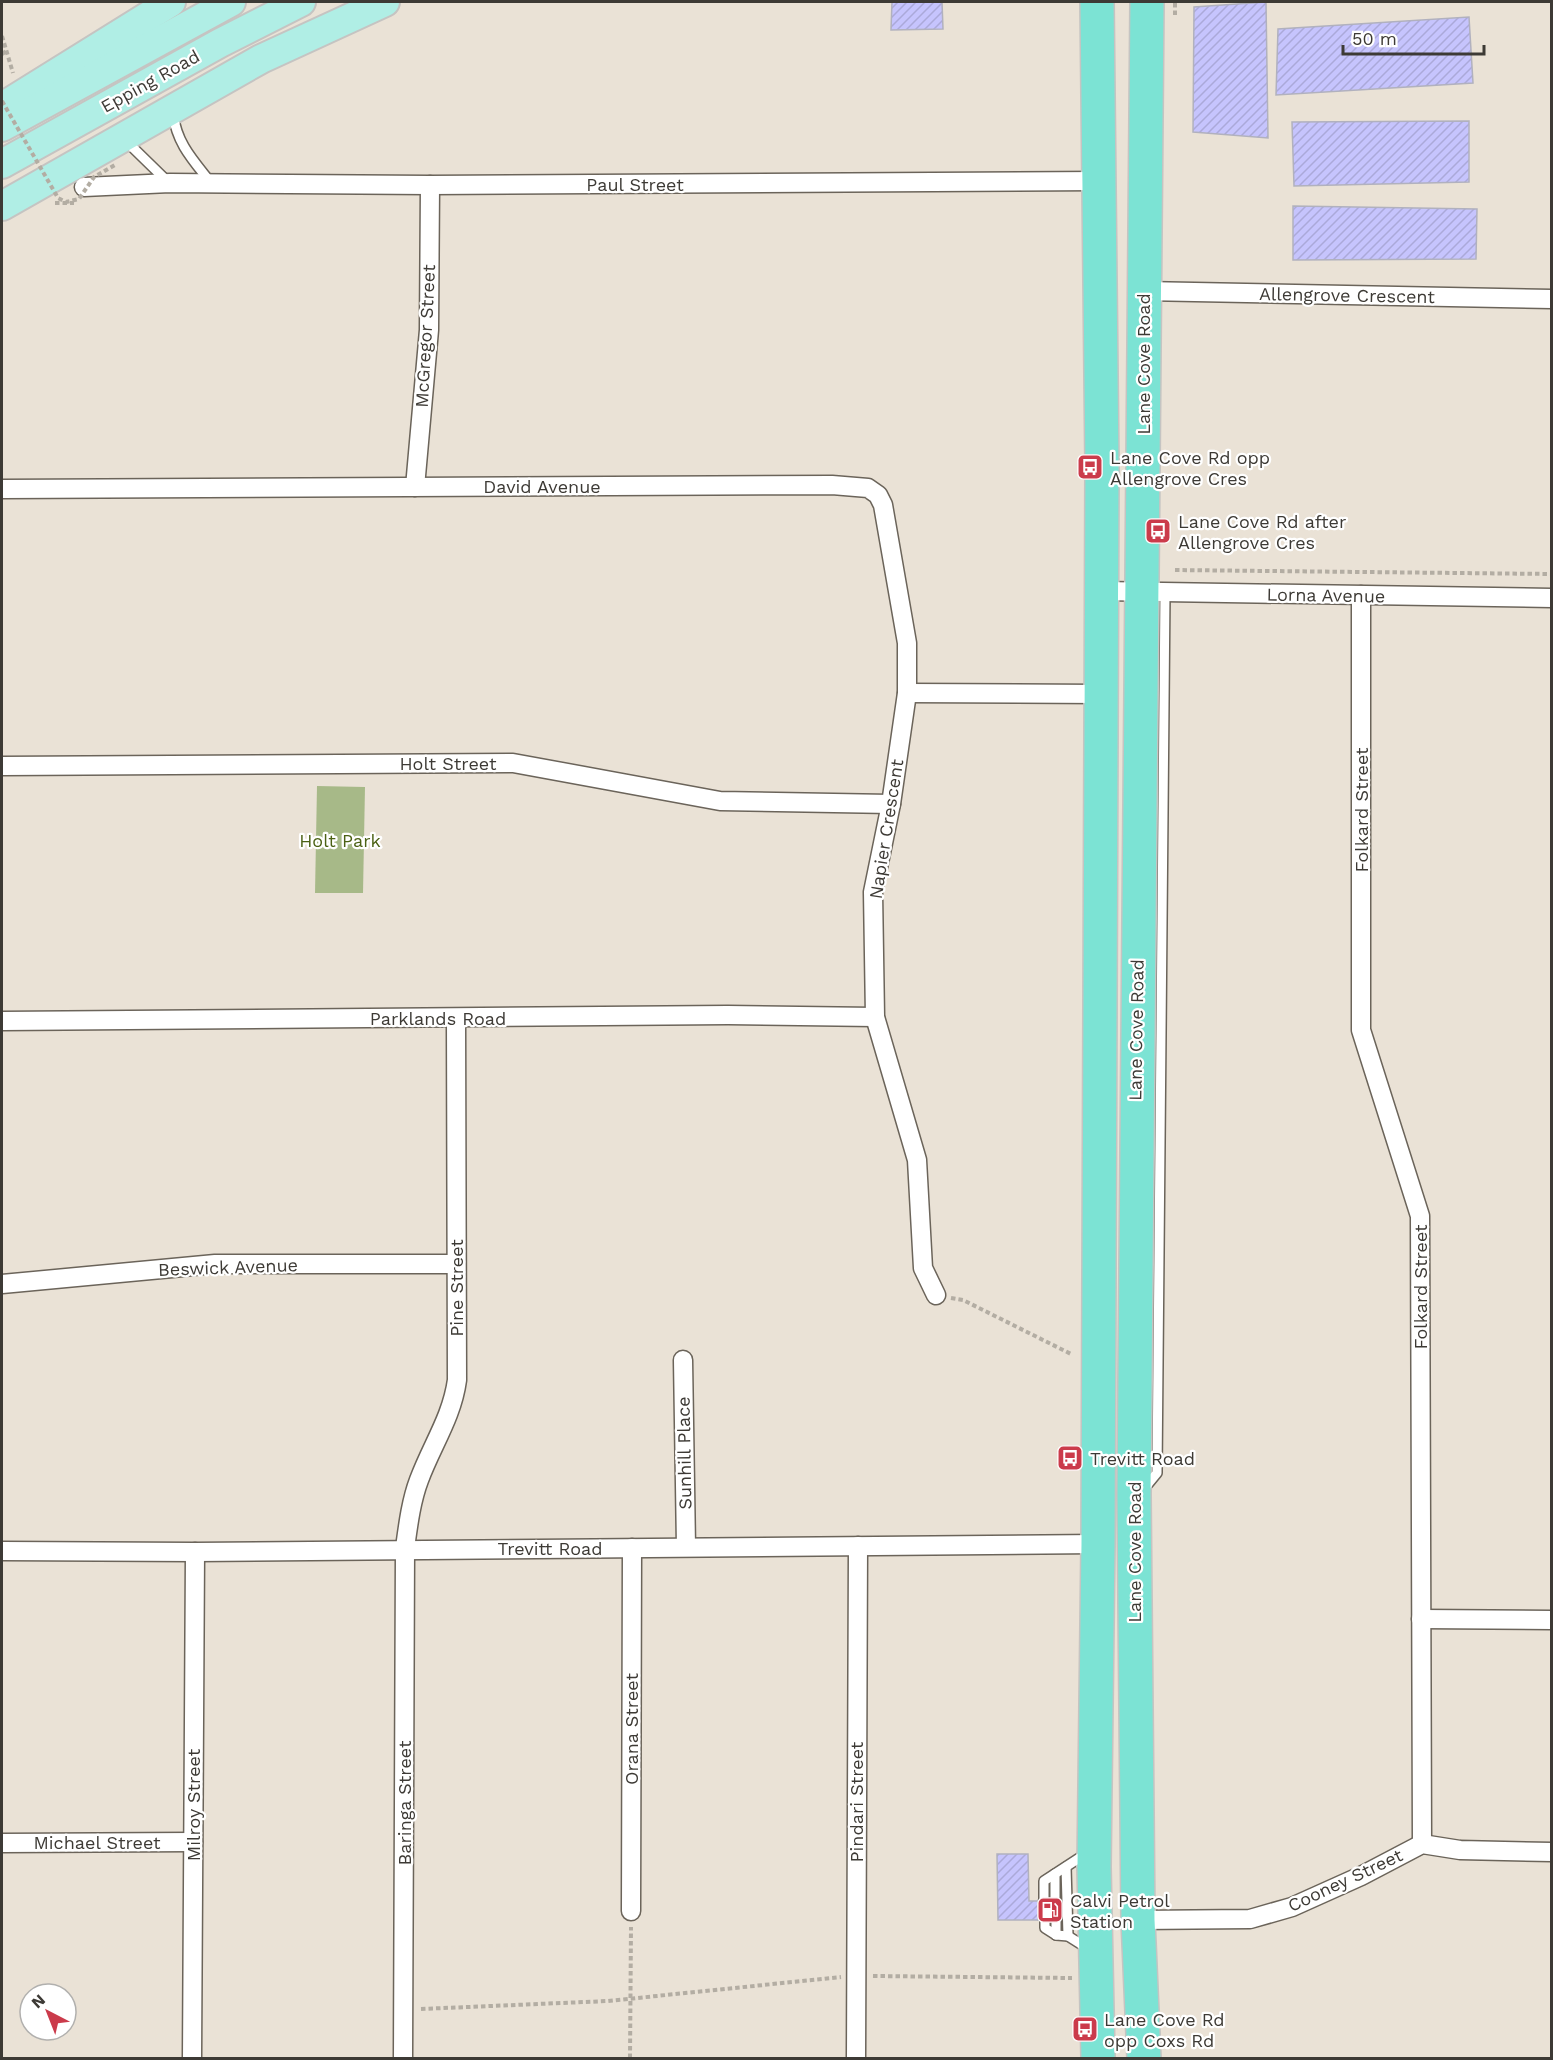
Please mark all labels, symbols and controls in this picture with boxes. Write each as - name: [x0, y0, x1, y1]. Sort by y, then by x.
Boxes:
- scale bar: [1343, 18, 1484, 56]
- text: 50 m: [1352, 28, 1397, 49]
- street label: Epping Road: [97, 45, 203, 117]
- street label: Paul Street: [586, 174, 684, 195]
- street label: McGregor Street: [411, 263, 439, 408]
- street label: Allengrove Crescent: [1259, 283, 1436, 307]
- street label: Lane Cove Road: [1133, 293, 1154, 435]
- place label: Lane Cove Rd opp Allengrove Cres: [1110, 447, 1270, 489]
- bus stop icon: Lane Cove Rd opp Allengrove Cres: [1075, 452, 1105, 482]
- street label: David Avenue: [483, 476, 601, 497]
- place label: Lane Cove Rd after Allengrove Cres: [1178, 511, 1346, 553]
- bus stop icon: Lane Cove Rd after Allengrove Cres: [1143, 516, 1173, 546]
- street label: Lorna Avenue: [1267, 583, 1385, 607]
- street label: Folkard Street: [1351, 747, 1372, 873]
- street label: Holt Street: [400, 753, 497, 774]
- street label: Napier Crescent: [865, 757, 907, 900]
- park label: Holt Park: [299, 830, 381, 851]
- street label: Lane Cove Road: [1124, 959, 1148, 1101]
- street label: Parklands Road: [370, 1008, 506, 1029]
- street label: Folkard Street: [1410, 1224, 1431, 1350]
- street label: Pine Street: [446, 1239, 467, 1337]
- street label: Beswick Avenue: [158, 1254, 298, 1280]
- street label: Sunhill Place: [673, 1396, 695, 1510]
- bus stop icon: Trevitt Road: [1055, 1443, 1085, 1473]
- place label: Trevitt Road: [1090, 1448, 1195, 1469]
- street label: Lane Cove Road: [1124, 1481, 1145, 1623]
- street label: Trevitt Road: [498, 1538, 602, 1559]
- street label: Orana Street: [621, 1673, 642, 1785]
- street label: Baringa Street: [394, 1740, 415, 1865]
- street label: Pindari Street: [846, 1741, 867, 1862]
- street label: Milroy Street: [183, 1748, 204, 1861]
- street label: Michael Street: [33, 1832, 161, 1853]
- street label: Cooney Street: [1284, 1844, 1406, 1916]
- place label: Calvi Petrol Station: [1070, 1890, 1170, 1932]
- fuel station icon: Calvi Petrol Station: [1035, 1895, 1065, 1925]
- north arrow: [18, 1982, 78, 2042]
- text: N: [28, 1990, 49, 2012]
- place label: Lane Cove Rd opp Coxs Rd: [1104, 2009, 1225, 2051]
- bus stop icon: Lane Cove Rd opp Coxs Rd: [1070, 2014, 1100, 2044]

